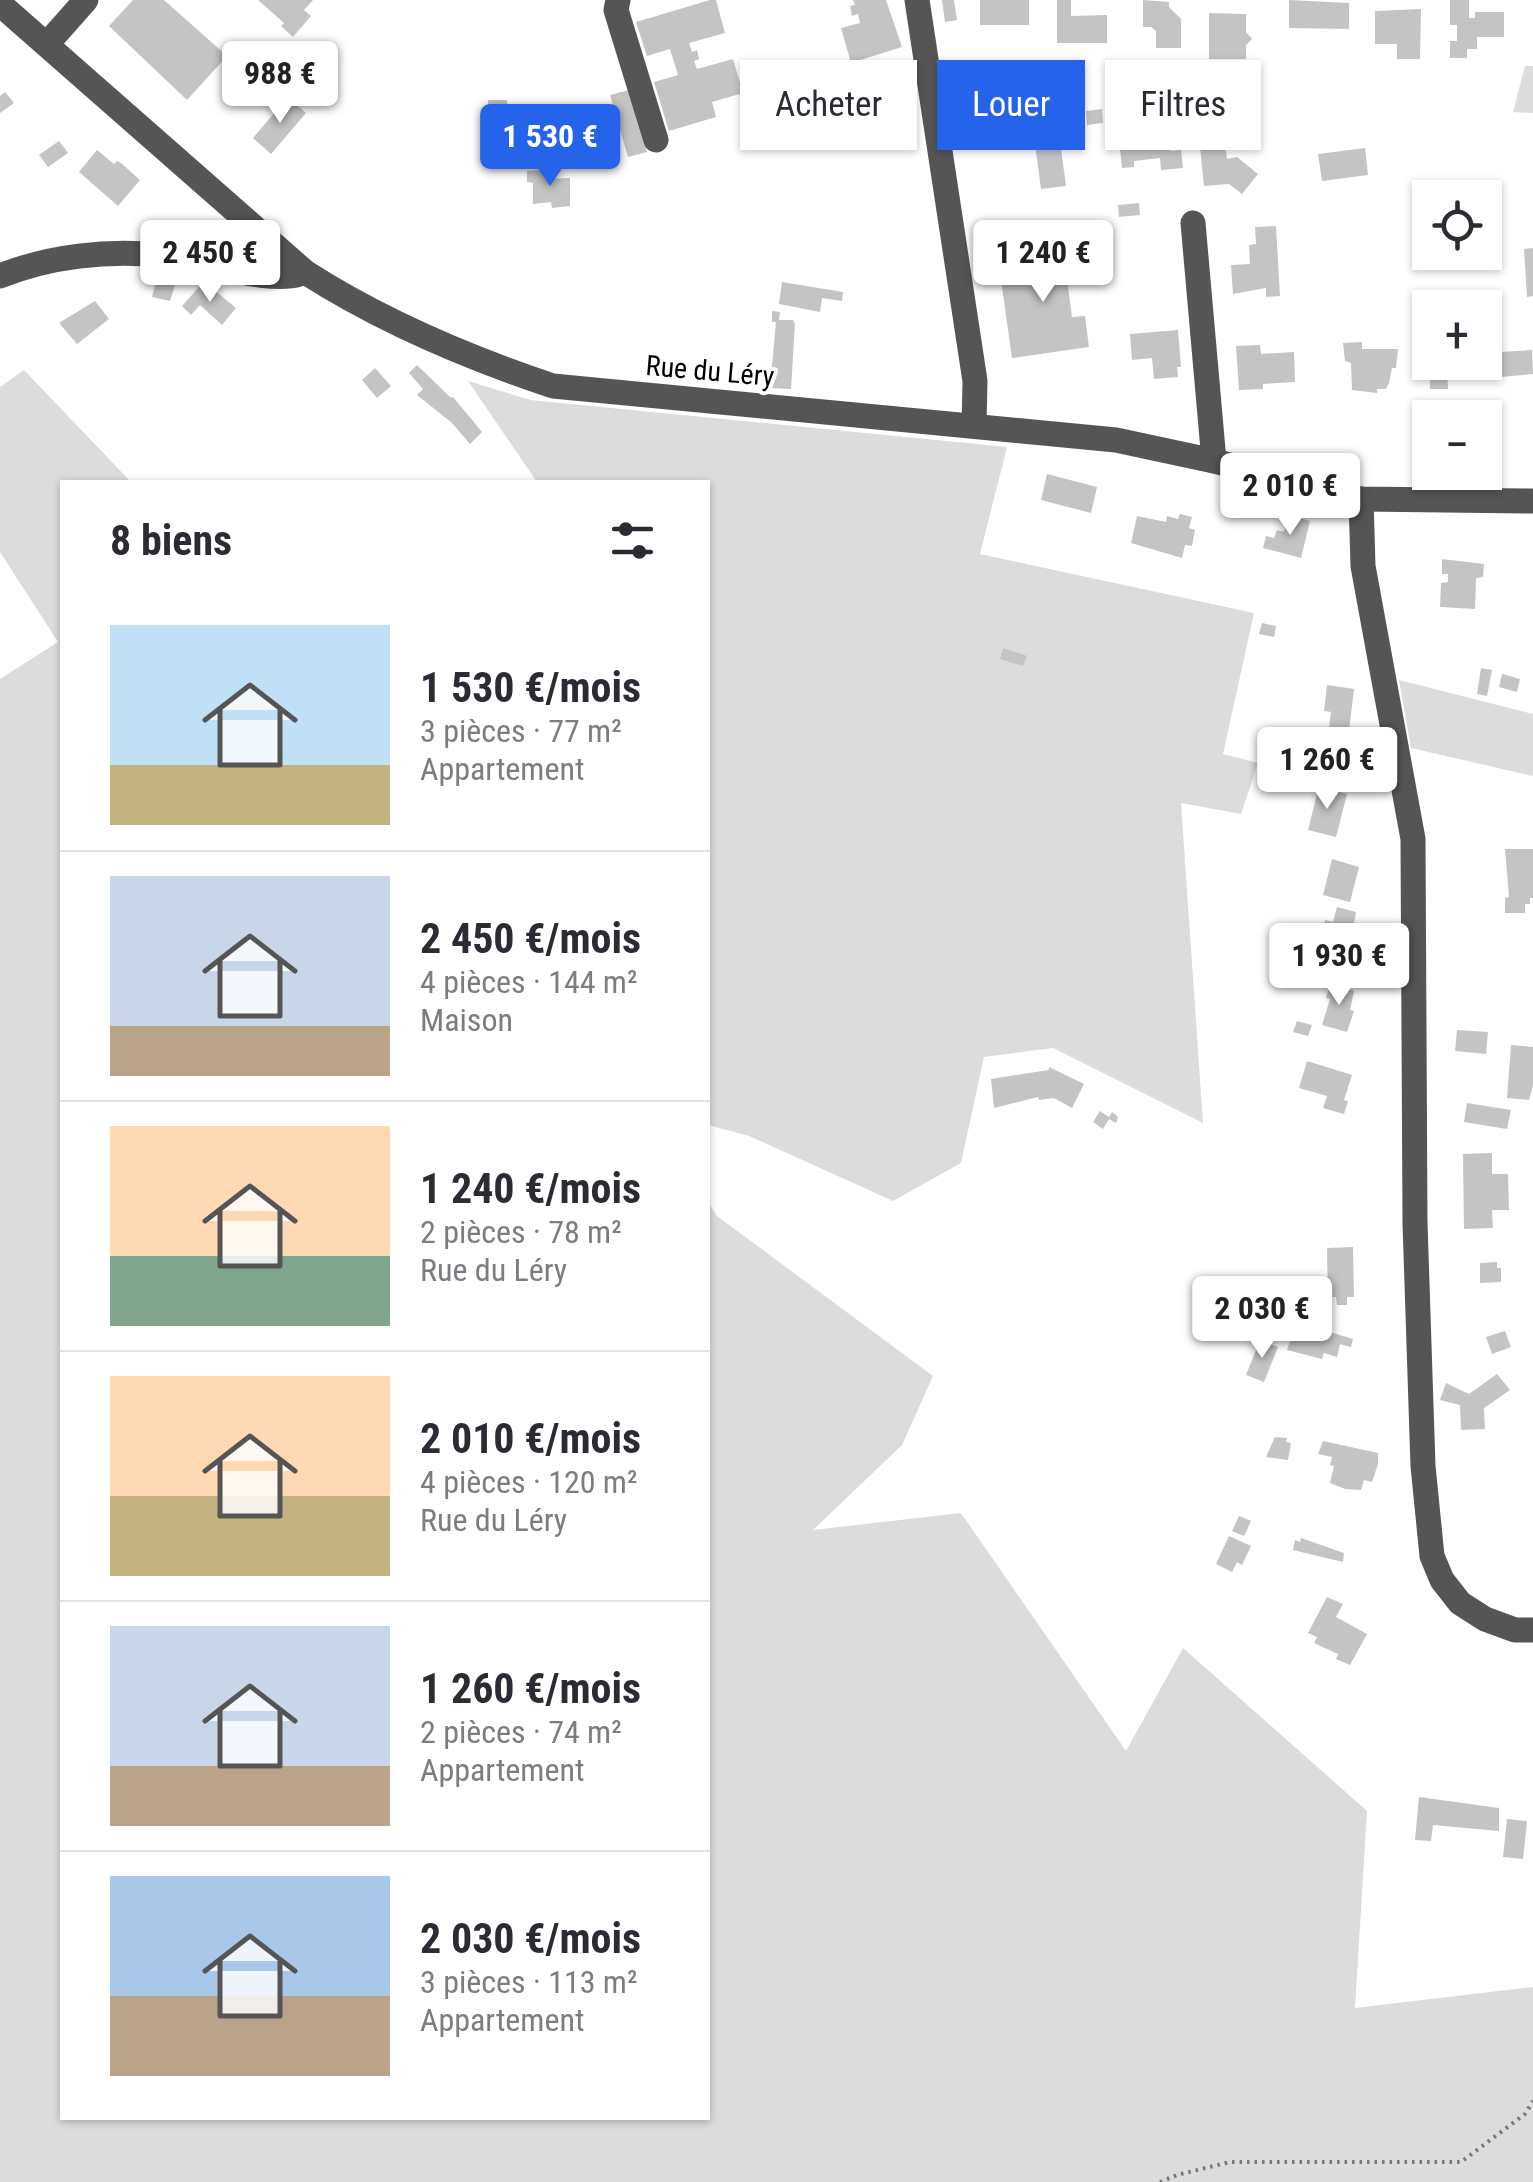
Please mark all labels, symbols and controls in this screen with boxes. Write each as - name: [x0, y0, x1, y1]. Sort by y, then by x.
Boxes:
- pin: 988 €: [210, 41, 350, 126]
- text: 988 €: [244, 54, 316, 92]
- chip: Acheter: [740, 60, 917, 150]
- chip: Louer: [937, 60, 1085, 150]
- chip: Filtres: [1105, 60, 1261, 150]
- pin: 1 530 €: [458, 104, 642, 189]
- text: 1 530 €: [502, 117, 598, 155]
- map controls: [1412, 180, 1502, 490]
- button: locate: [1412, 180, 1502, 270]
- pin: 2 450 €: [118, 220, 302, 305]
- pin: 1 240 €: [951, 220, 1135, 305]
- text: 2 450 €: [162, 233, 258, 271]
- text: 1 240 €: [995, 233, 1091, 271]
- button: +: [1412, 290, 1502, 380]
- street label: Rue du Léry: [644, 349, 776, 393]
- button: −: [1412, 400, 1502, 490]
- pin: 2 010 €: [1198, 453, 1382, 538]
- text: 2 010 €: [1242, 466, 1338, 504]
- icon: filters: [605, 513, 660, 568]
- text: 8 biens: [110, 516, 232, 565]
- text: 1 530 €/mois: [420, 663, 641, 712]
- icon: home: [190, 665, 310, 785]
- text: 3 pièces · 77 m²: [420, 712, 622, 750]
- pin: 1 260 €: [1235, 727, 1419, 812]
- text: 1 260 €: [1279, 740, 1375, 778]
- text: Appartement: [420, 750, 584, 788]
- text: 2 450 €/mois: [420, 914, 641, 963]
- icon: home: [190, 916, 310, 1036]
- pin: 1 930 €: [1247, 923, 1431, 1008]
- text: 1 930 €: [1291, 936, 1387, 974]
- text: 4 pièces · 144 m²: [420, 963, 638, 1001]
- text: Maison: [420, 1001, 513, 1039]
- text: 1 240 €/mois: [420, 1164, 641, 1213]
- icon: home: [190, 1166, 310, 1286]
- text: 2 pièces · 78 m²: [420, 1213, 622, 1251]
- text: Rue du Léry: [420, 1251, 567, 1289]
- pin: 2 030 €: [1170, 1276, 1354, 1361]
- text: 2 030 €: [1214, 1289, 1310, 1327]
- text: 2 010 €/mois: [420, 1414, 641, 1463]
- icon: home: [190, 1416, 310, 1536]
- text: 4 pièces · 120 m²: [420, 1463, 638, 1501]
- text: Rue du Léry: [420, 1501, 567, 1539]
- text: 1 260 €/mois: [420, 1664, 641, 1713]
- icon: home: [190, 1666, 310, 1786]
- text: 2 pièces · 74 m²: [420, 1713, 622, 1751]
- text: Appartement: [420, 1751, 584, 1789]
- text: 2 030 €/mois: [420, 1914, 641, 1963]
- icon: home: [190, 1916, 310, 2036]
- text: 3 pièces · 113 m²: [420, 1963, 638, 2001]
- text: Appartement: [420, 2001, 584, 2039]

